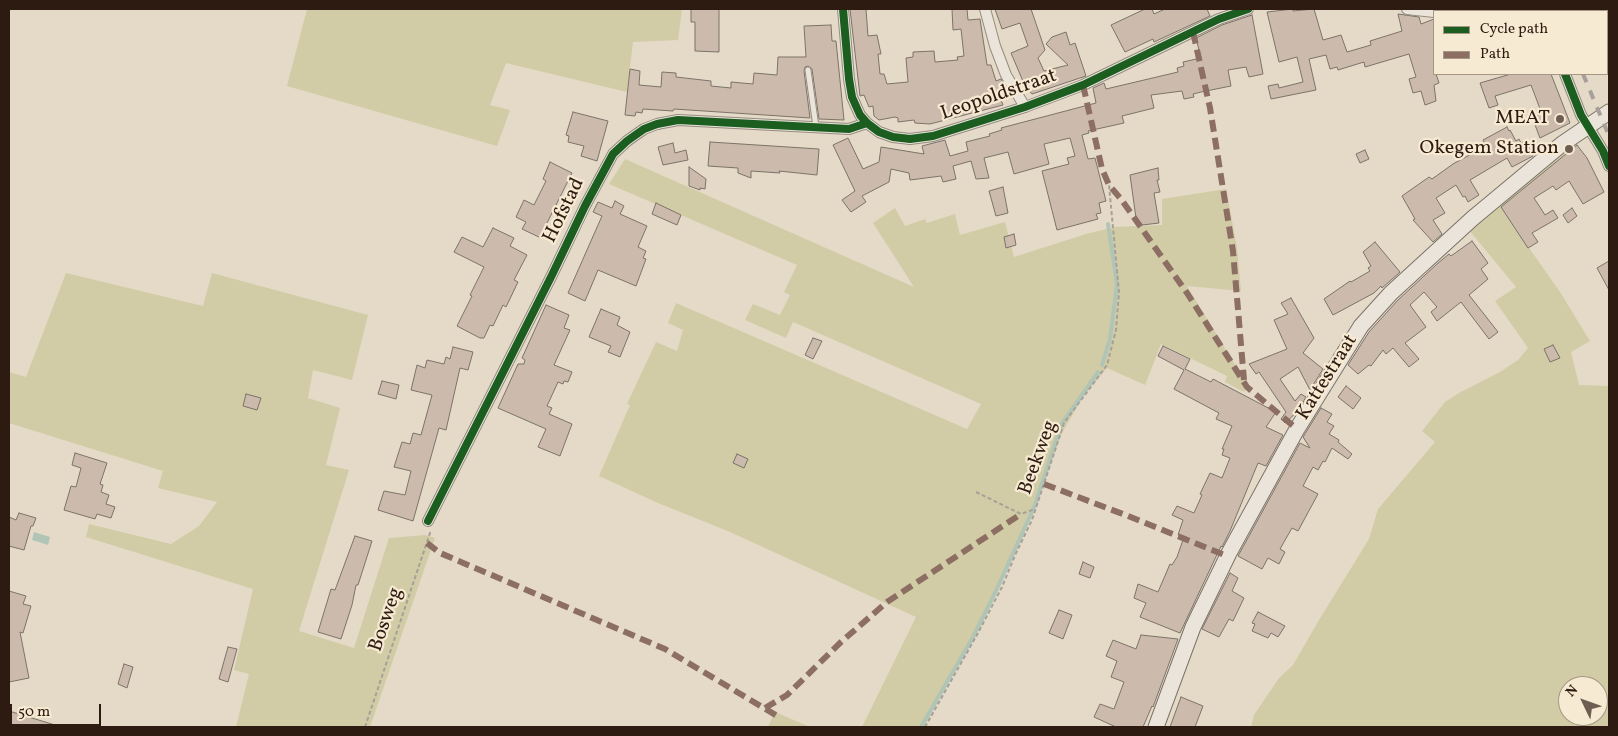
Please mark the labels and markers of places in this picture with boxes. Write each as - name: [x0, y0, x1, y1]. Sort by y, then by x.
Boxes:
- place label: MEAT: [1495, 107, 1550, 131]
- marker: MEAT: [1554, 113, 1566, 125]
- place label: Okegem Station: [1420, 137, 1559, 161]
- marker: Okegem Station: [1563, 143, 1575, 155]

